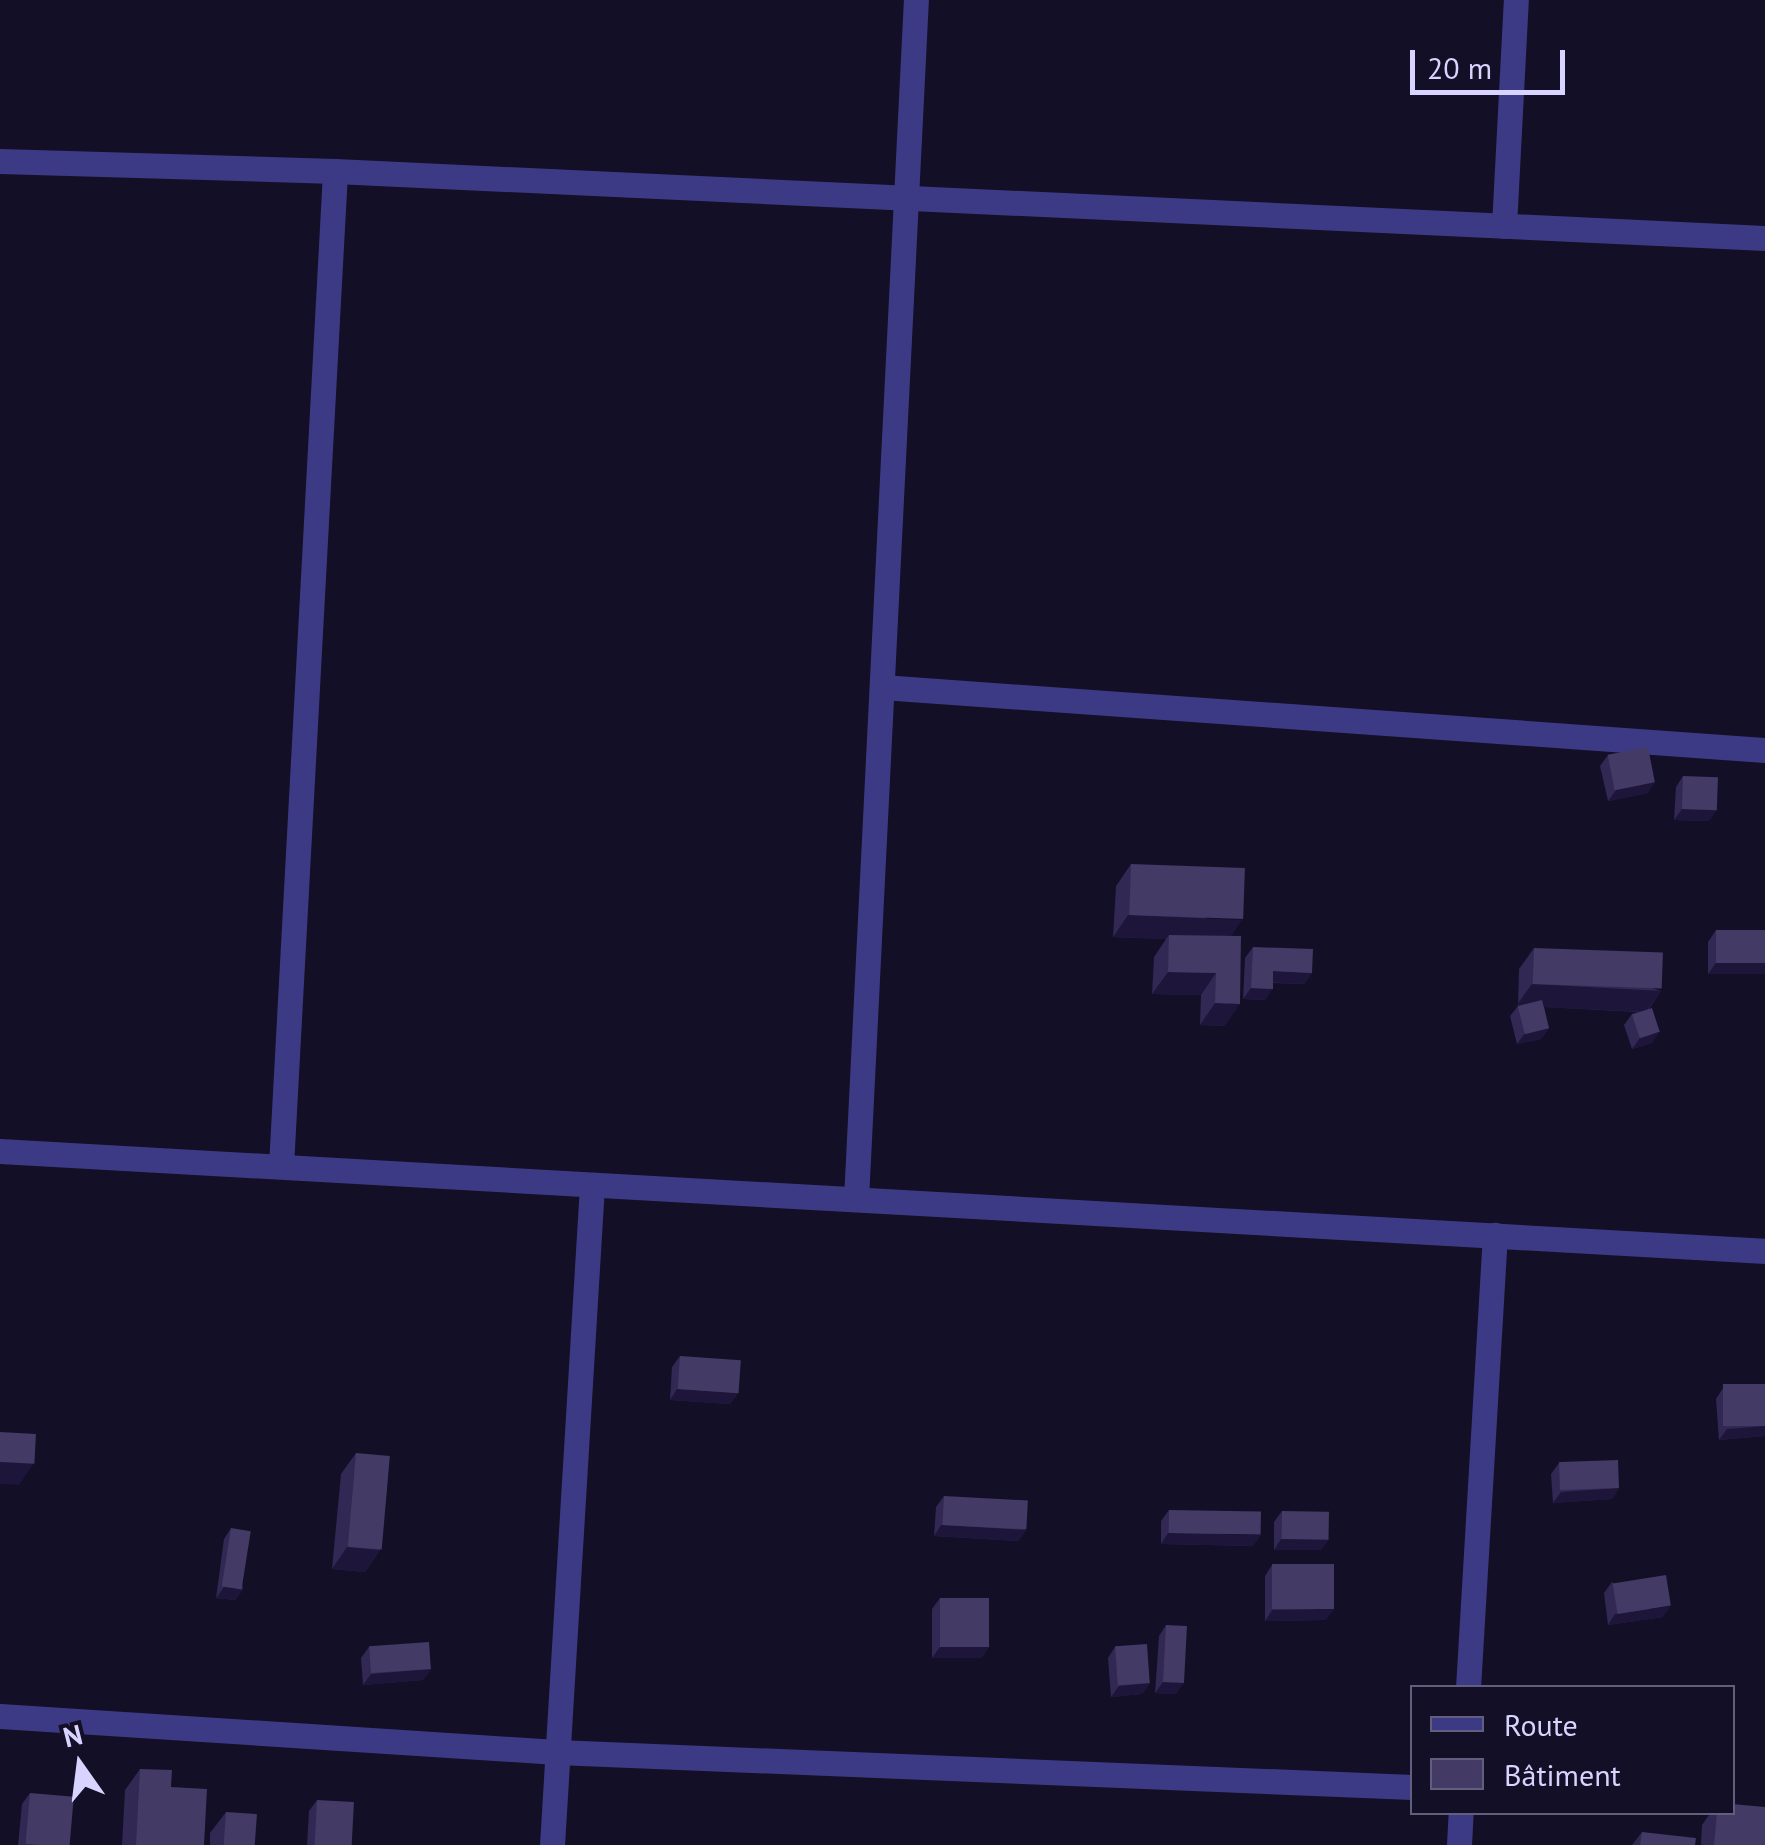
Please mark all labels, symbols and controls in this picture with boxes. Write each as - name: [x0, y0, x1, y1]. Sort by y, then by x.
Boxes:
- scale bar: [1415, 30, 1570, 92]
- text: 20 m: [1427, 48, 1492, 87]
- legend: [1410, 1685, 1735, 1815]
- text: Route: [1504, 1705, 1578, 1744]
- north arrow: [30, 1715, 130, 1815]
- text: N: [59, 1715, 86, 1756]
- text: Bâtiment: [1504, 1755, 1621, 1794]

